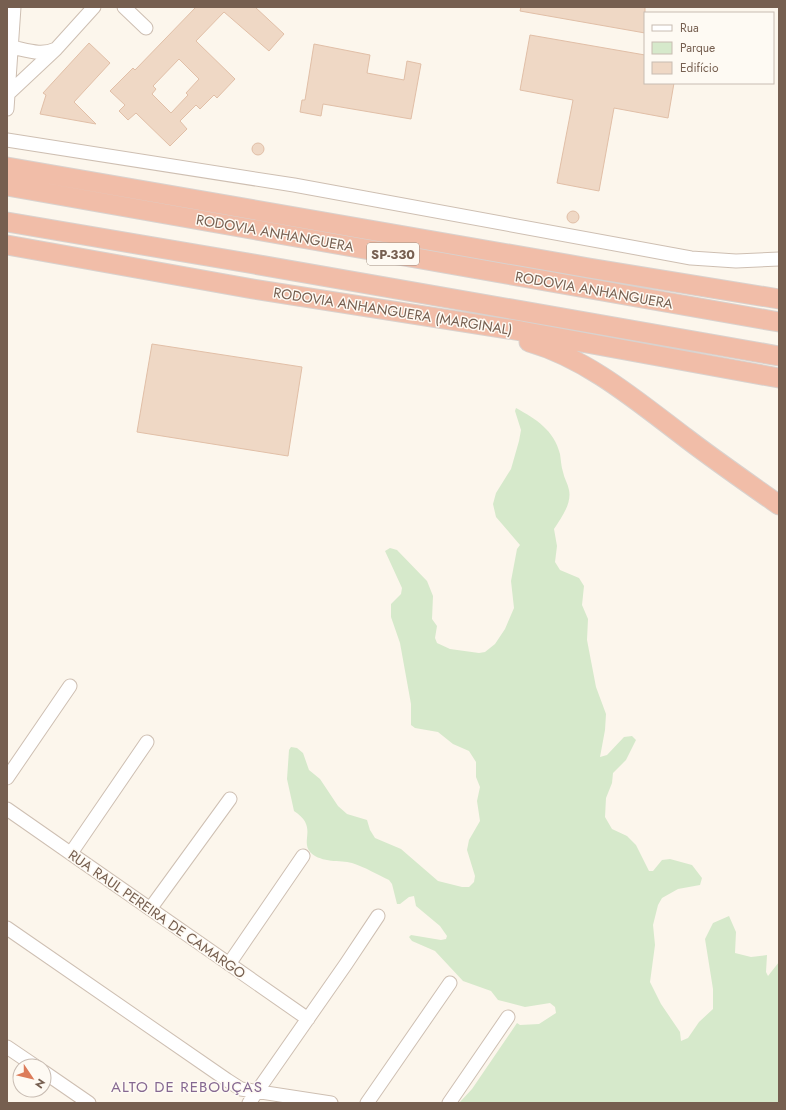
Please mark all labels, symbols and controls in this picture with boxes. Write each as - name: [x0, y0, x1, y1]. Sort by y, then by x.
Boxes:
- legend: [644, 12, 774, 84]
- text: Rua: [680, 19, 699, 37]
- text: Parque: [680, 39, 715, 57]
- text: Edifício: [680, 59, 719, 77]
- street label: RODOVIA ANHANGUERA: [195, 209, 356, 257]
- road number: SP-330: [367, 243, 419, 265]
- street label: RODOVIA ANHANGUERA: [514, 266, 675, 314]
- street label: RODOVIA ANHANGUERA (MARGINAL): [272, 282, 514, 340]
- street label: RUA RAUL PEREIRA DE CAMARGO: [64, 845, 250, 983]
- north arrow: [12, 1058, 52, 1098]
- text: N: [31, 1076, 49, 1092]
- district label: ALTO DE REBOUÇAS: [111, 1076, 263, 1098]

